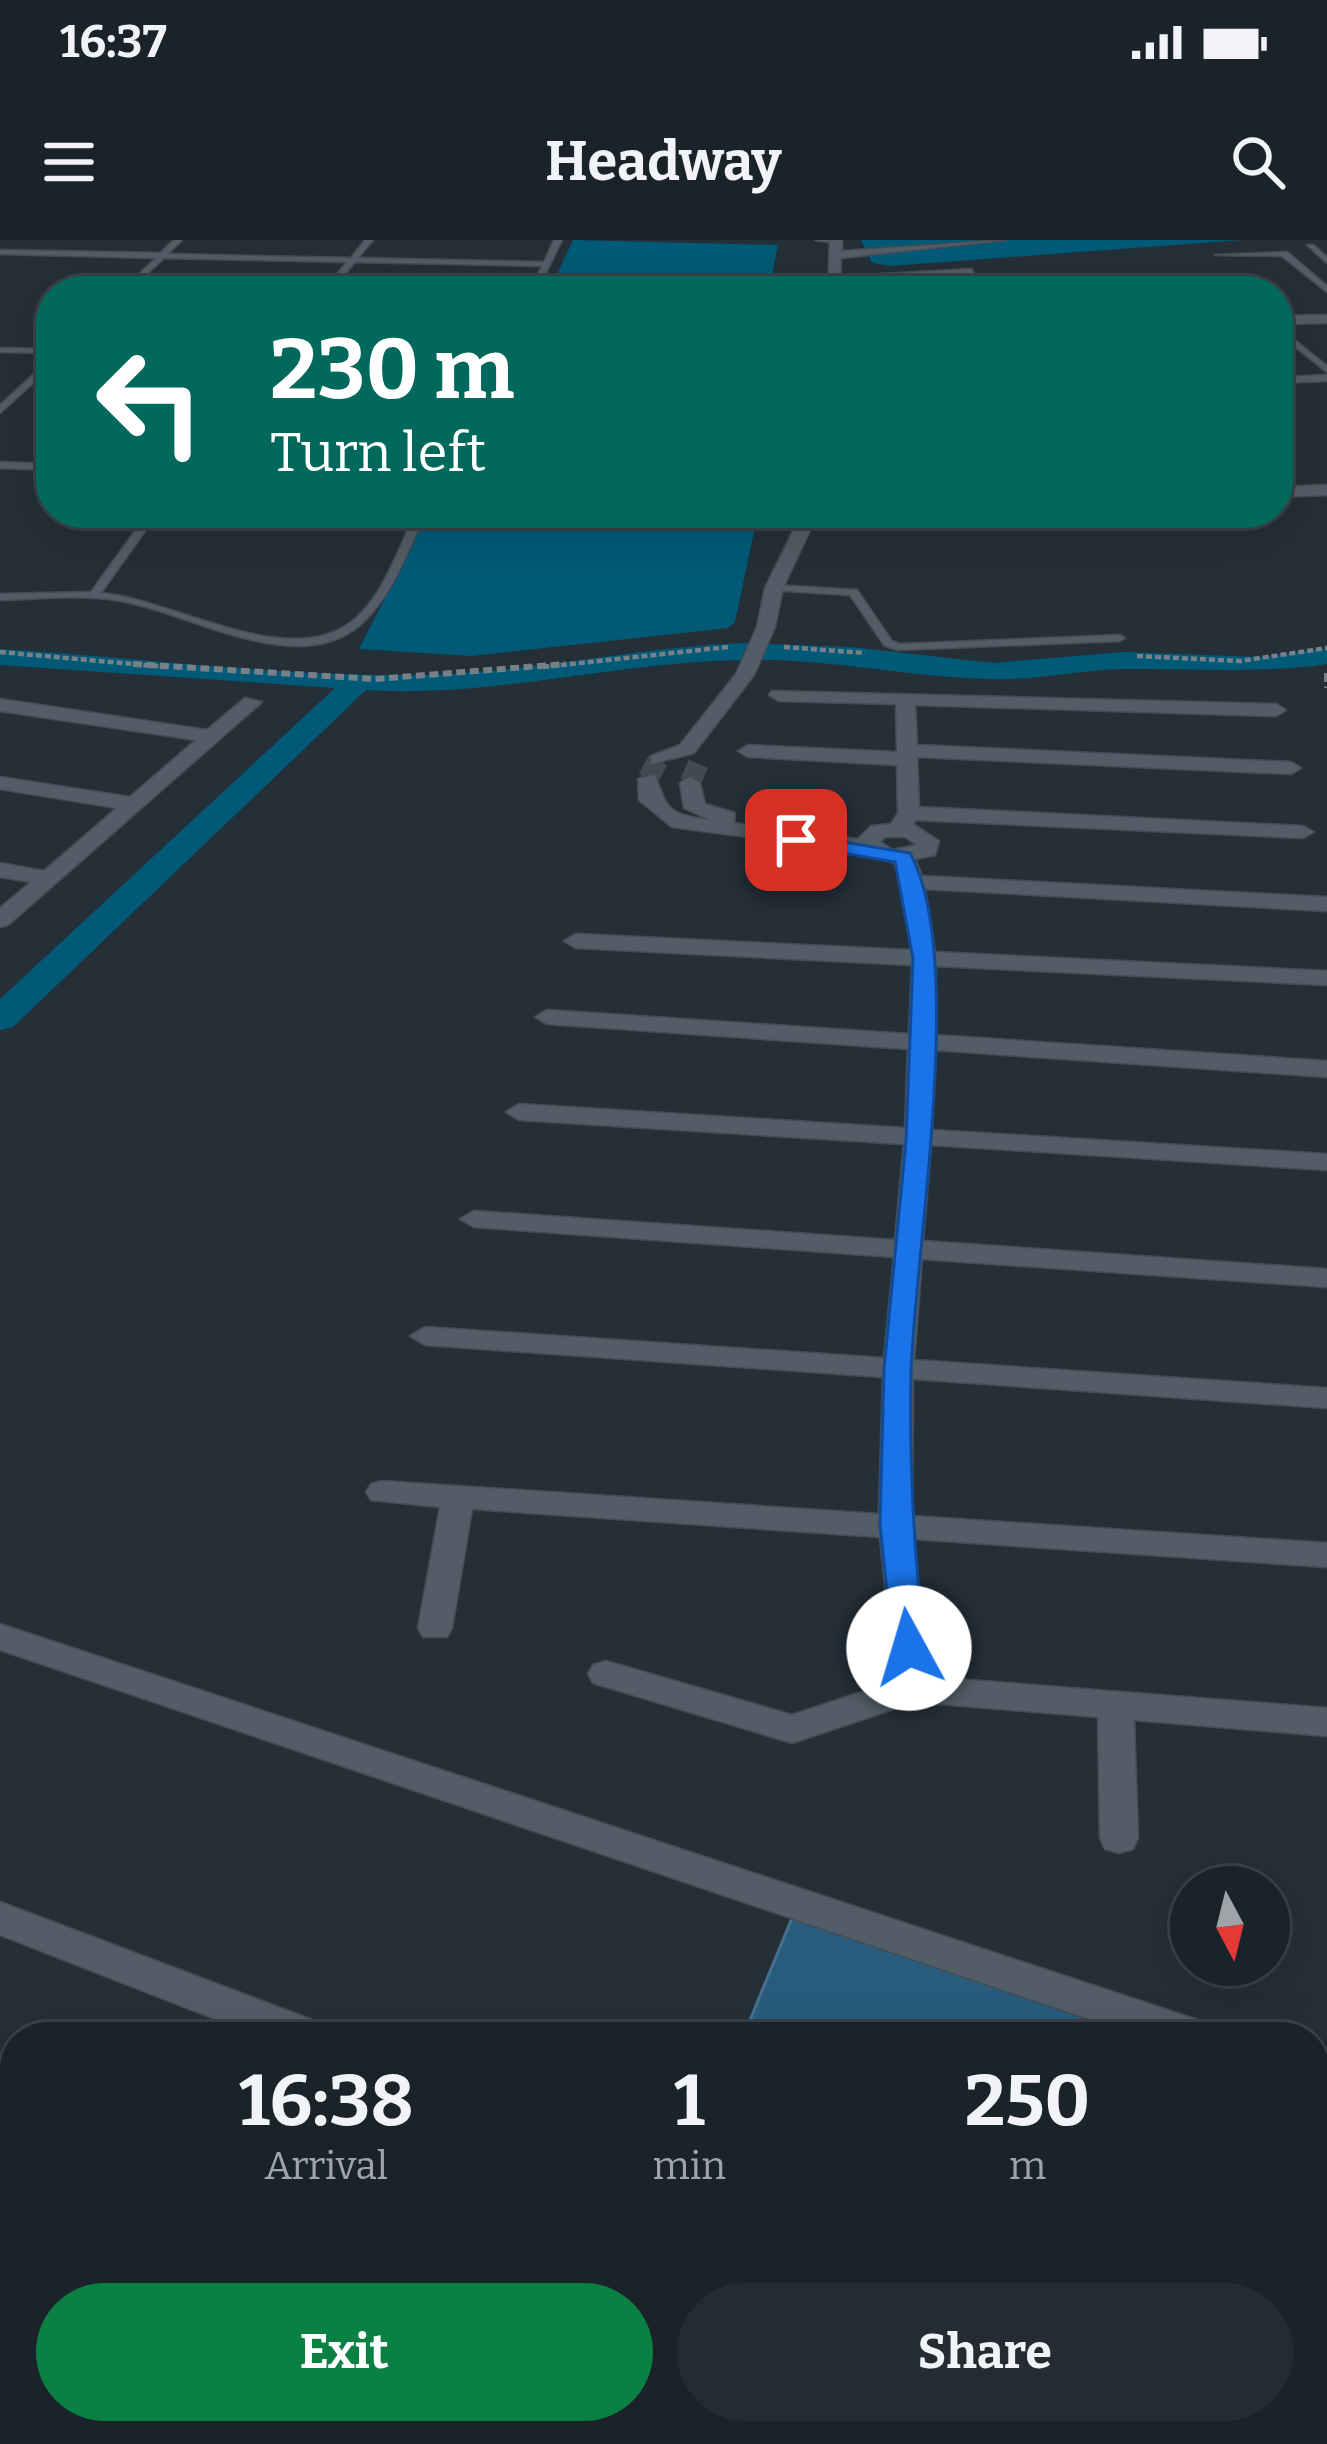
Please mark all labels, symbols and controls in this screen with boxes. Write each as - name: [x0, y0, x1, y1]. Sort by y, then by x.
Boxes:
- text: 16:37: [60, 15, 167, 69]
- icon: menu: [36, 129, 102, 195]
- icon: search: [1225, 129, 1291, 195]
- text: Headway: [545, 130, 782, 194]
- text: 230 m: [270, 319, 514, 420]
- icon: left: [72, 324, 228, 480]
- text: Turn left: [270, 421, 486, 485]
- pin: [745, 789, 847, 891]
- icon: arrive: [763, 807, 829, 873]
- position arrow: [846, 1585, 972, 1711]
- north arrow: [1170, 1866, 1290, 1986]
- map controls: [1170, 1866, 1290, 1986]
- text: 16:38: [239, 2058, 414, 2144]
- text: 1: [674, 2058, 705, 2144]
- text: 250: [965, 2058, 1090, 2144]
- text: Arrival: [264, 2143, 388, 2189]
- text: min: [653, 2143, 726, 2189]
- text: m: [1009, 2143, 1046, 2189]
- button: Exit: [36, 2283, 653, 2421]
- button: Share: [677, 2283, 1293, 2421]

